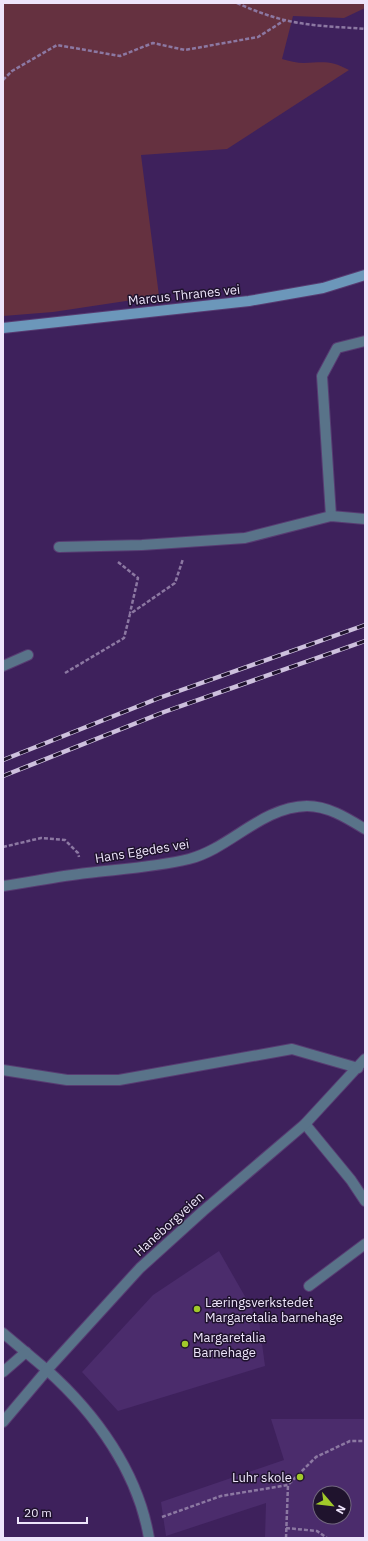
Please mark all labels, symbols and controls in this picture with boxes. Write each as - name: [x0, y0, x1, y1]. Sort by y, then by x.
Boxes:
- street label: Marcus Thranes vei: [127, 281, 241, 309]
- street label: Hans Egedes vei: [94, 835, 190, 867]
- street label: Haneborgveien: [131, 1188, 207, 1260]
- place label: Læringsverkstedet Margaretalia barnehage: [205, 1294, 343, 1326]
- marker: Læringsverkstedet Margaretalia barnehage: [192, 1304, 202, 1314]
- place label: Margaretalia Barnehage: [193, 1329, 266, 1361]
- marker: Margaretalia Barnehage: [180, 1339, 190, 1349]
- place label: Luhr skole: [232, 1469, 292, 1486]
- marker: Luhr skole: [295, 1472, 305, 1482]
- north arrow: [312, 1485, 352, 1525]
- scale bar: [18, 1499, 87, 1525]
- text: N: [333, 1503, 349, 1517]
- text: 20 m: [24, 1505, 52, 1520]

